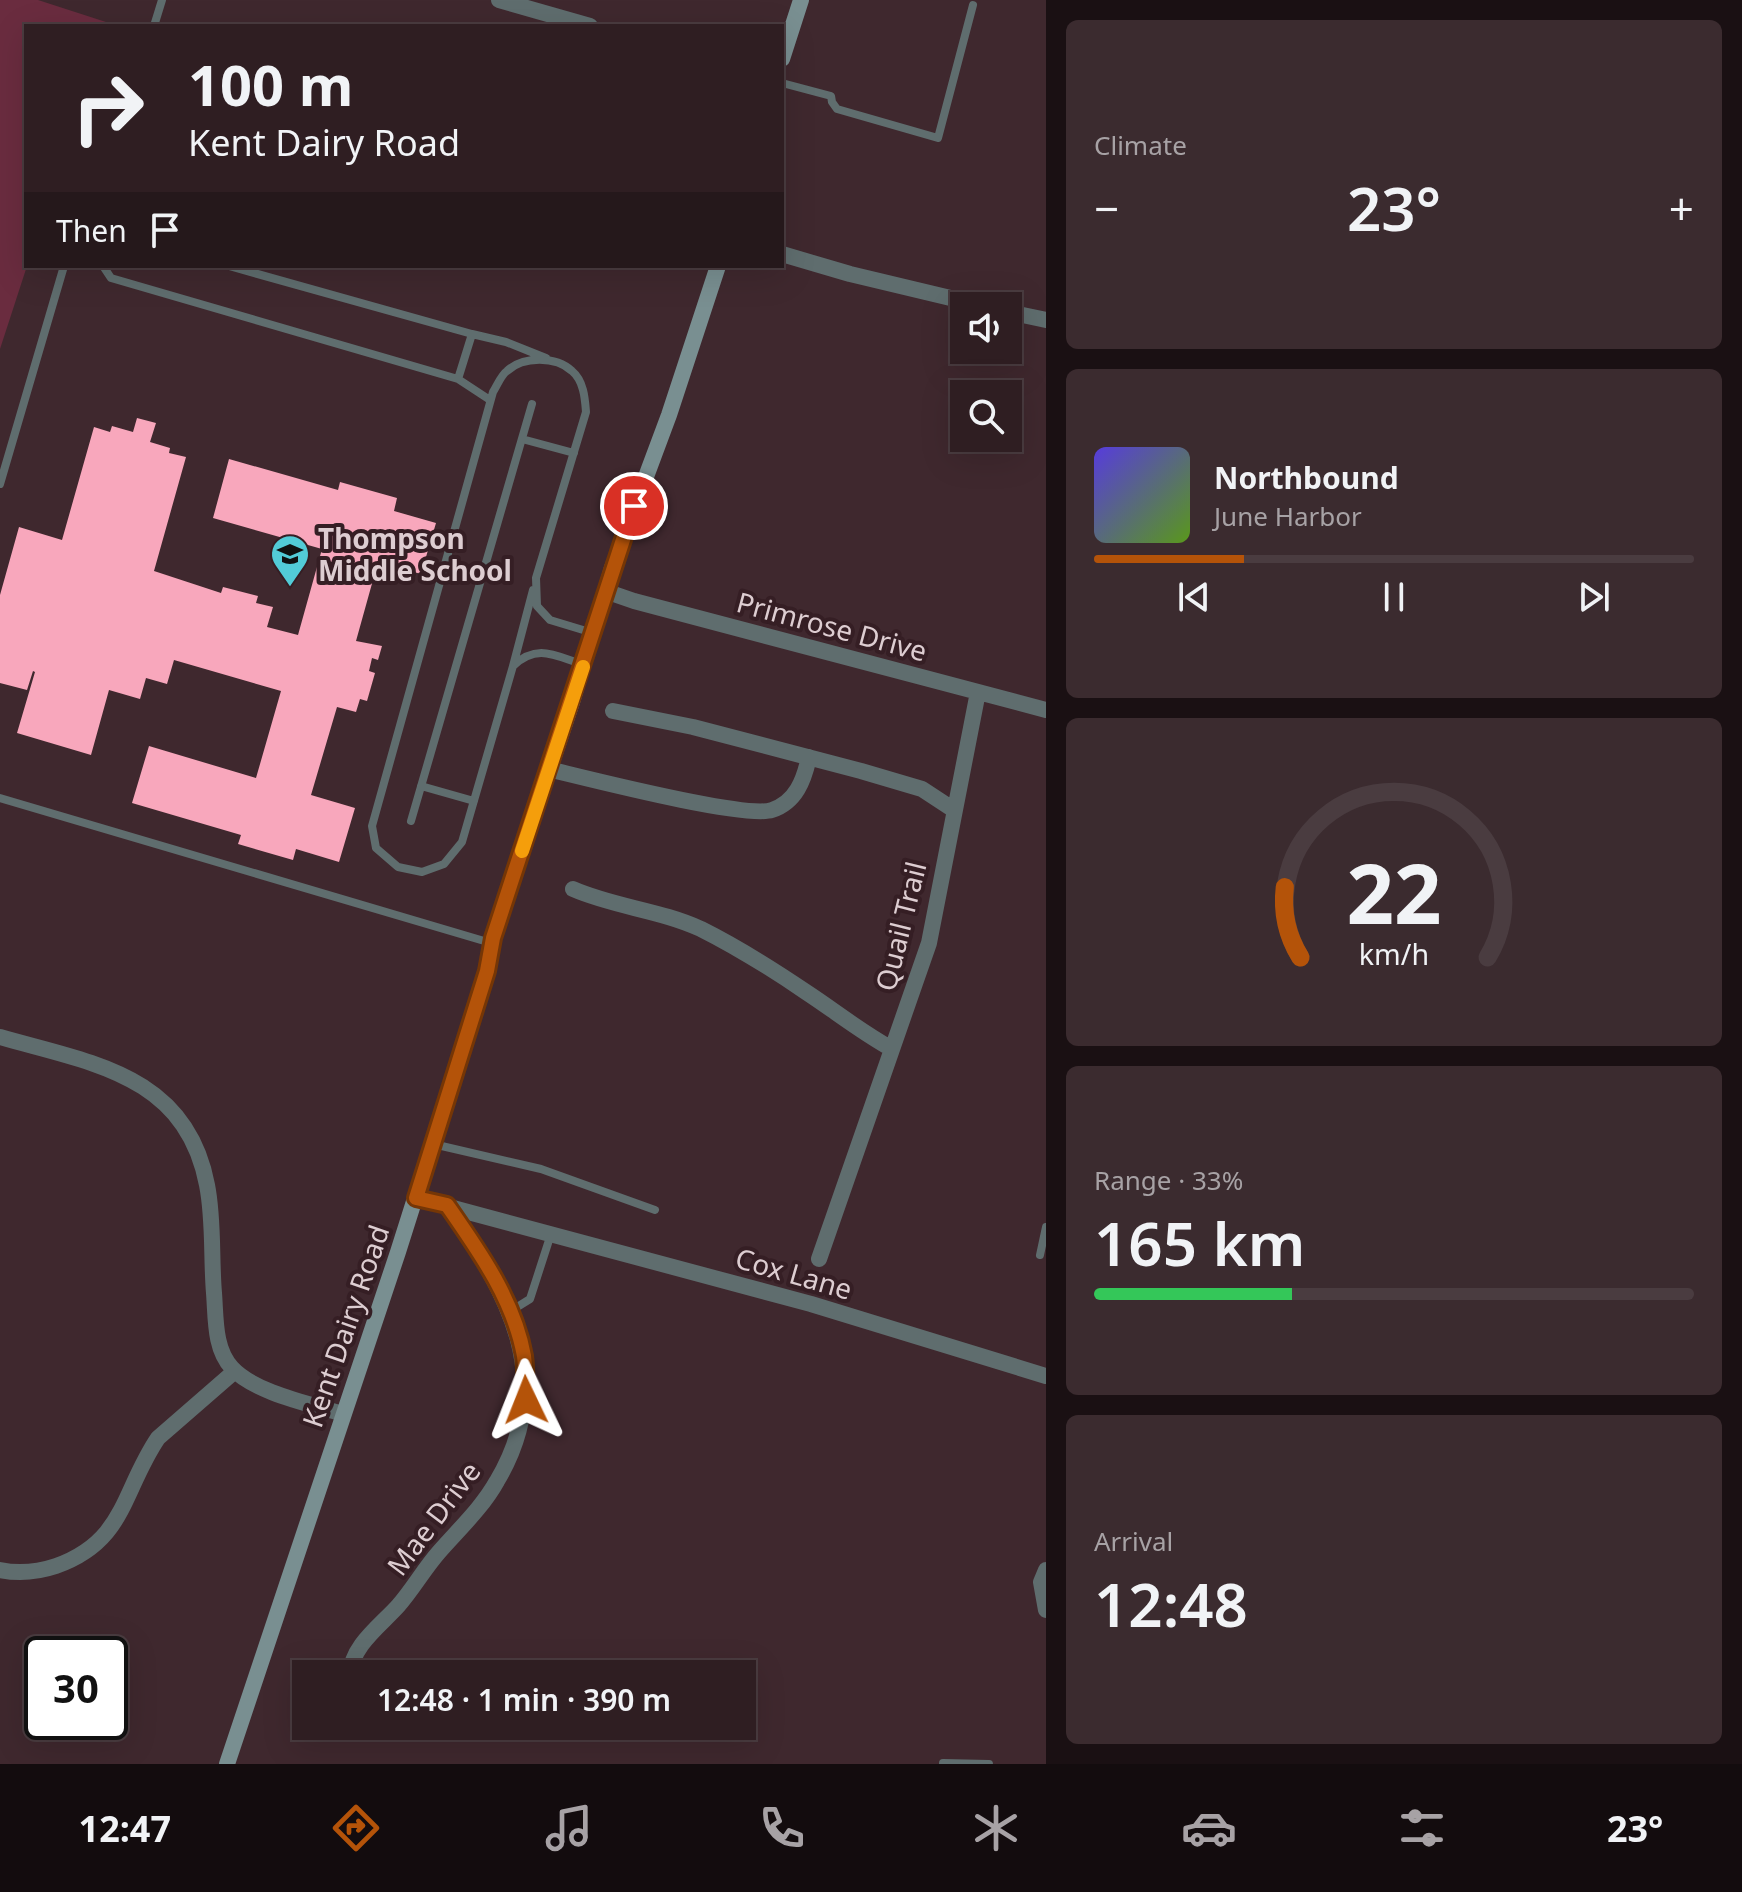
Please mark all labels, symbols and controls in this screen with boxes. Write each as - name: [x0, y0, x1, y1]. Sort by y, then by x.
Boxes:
- text: 100 m: [188, 46, 353, 122]
- icon: right: [56, 56, 160, 160]
- text: Kent Dairy Road: [188, 118, 460, 167]
- text: Climate: [1094, 127, 1187, 163]
- text: 23°: [1347, 167, 1441, 249]
- text: −: [1094, 178, 1119, 238]
- text: +: [1669, 178, 1694, 238]
- icon: arrive: [143, 208, 187, 252]
- text: Then: [56, 210, 127, 251]
- map controls: [950, 292, 1022, 452]
- button: sound: [950, 292, 1022, 364]
- button: search: [950, 380, 1022, 452]
- text: Northbound: [1214, 457, 1399, 498]
- pin: [600, 472, 668, 540]
- icon: arrive: [612, 484, 656, 528]
- text: June Harbor: [1214, 498, 1362, 534]
- place label: Thompson Middle School: [318, 519, 512, 589]
- school or university icon: Thompson Middle School: [269, 533, 311, 588]
- icon: previous: [1172, 575, 1216, 619]
- icon: pause: [1372, 575, 1416, 619]
- icon: next: [1572, 575, 1616, 619]
- street label: Primrose Drive: [733, 582, 931, 670]
- text: 22: [1346, 835, 1442, 948]
- street label: Quail Trail: [866, 857, 934, 995]
- text: km/h: [1359, 934, 1429, 973]
- text: Range · 33%: [1094, 1162, 1243, 1198]
- text: 165 km: [1094, 1202, 1305, 1284]
- street label: Kent Dairy Road: [293, 1220, 397, 1432]
- street label: Cox Lane: [731, 1238, 857, 1308]
- position arrow: [484, 1358, 568, 1442]
- street label: Mae Drive: [378, 1453, 488, 1583]
- text: Arrival: [1094, 1523, 1173, 1559]
- text: 12:48: [1094, 1563, 1248, 1645]
- speed limit sign: 30: [24, 1636, 128, 1740]
- text: 12:48 · 1 min · 390 m: [377, 1679, 671, 1720]
- icon: directions: [328, 1800, 384, 1856]
- icon: music: [541, 1800, 597, 1856]
- icon: phone: [754, 1800, 810, 1856]
- icon: climate: [968, 1800, 1024, 1856]
- icon: car: [1181, 1800, 1237, 1856]
- icon: filters: [1394, 1800, 1450, 1856]
- text: 12:47: [79, 1804, 171, 1853]
- text: 23°: [1607, 1804, 1663, 1853]

